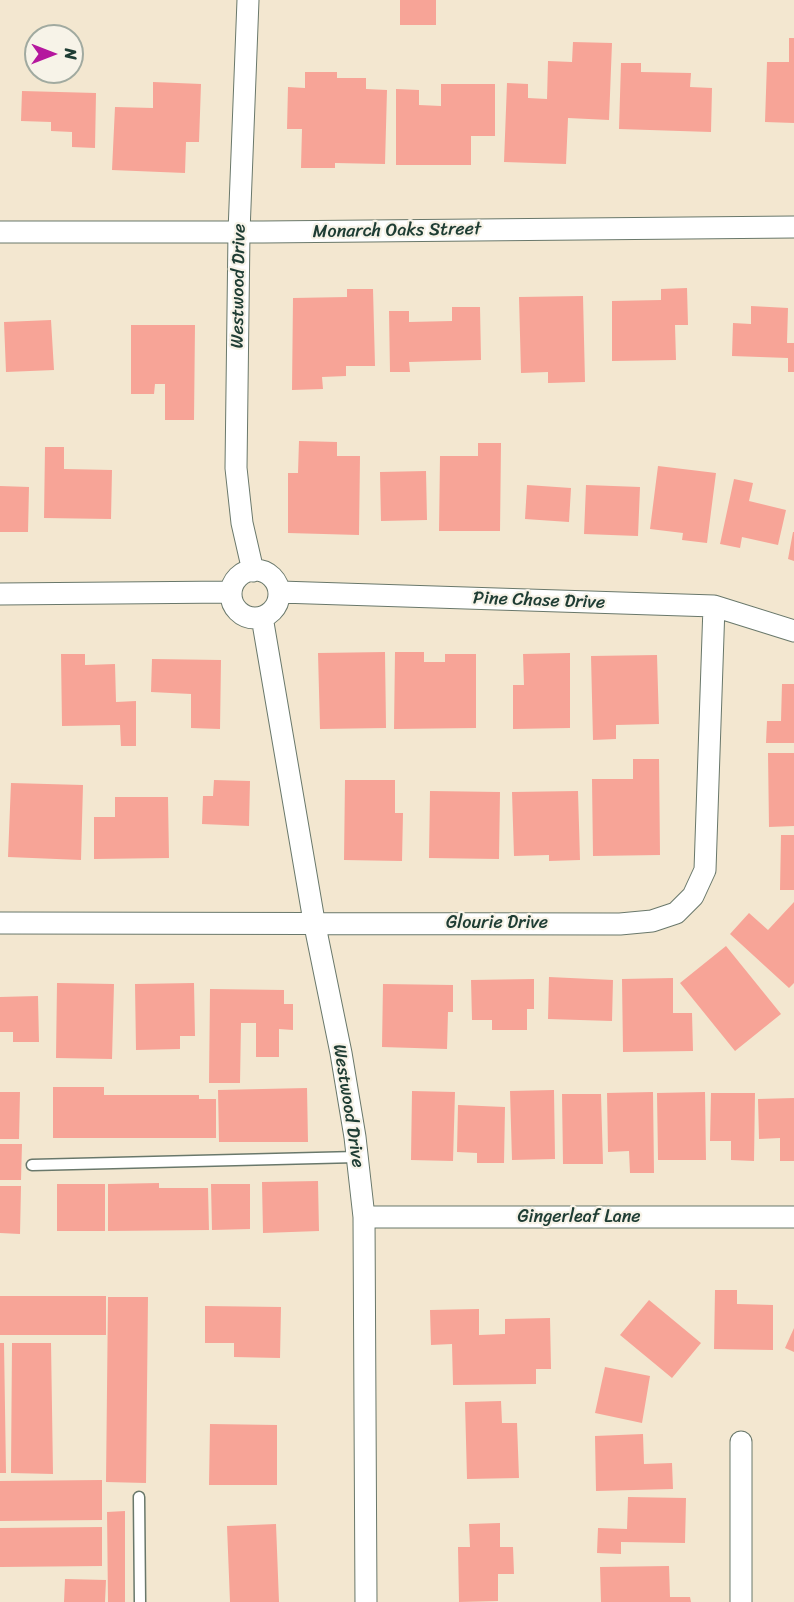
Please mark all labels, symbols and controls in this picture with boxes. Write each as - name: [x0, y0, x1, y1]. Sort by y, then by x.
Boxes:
- north arrow: [24, 24, 84, 84]
- text: N: [56, 48, 85, 60]
- street label: Monarch Oaks Street: [313, 219, 481, 243]
- street label: Westwood Drive: [227, 223, 251, 349]
- street label: Pine Chase Drive: [473, 588, 605, 614]
- street label: Glourie Drive: [446, 912, 548, 934]
- street label: Westwood Drive: [328, 1043, 368, 1169]
- street label: Gingerleaf Lane: [517, 1206, 641, 1228]

